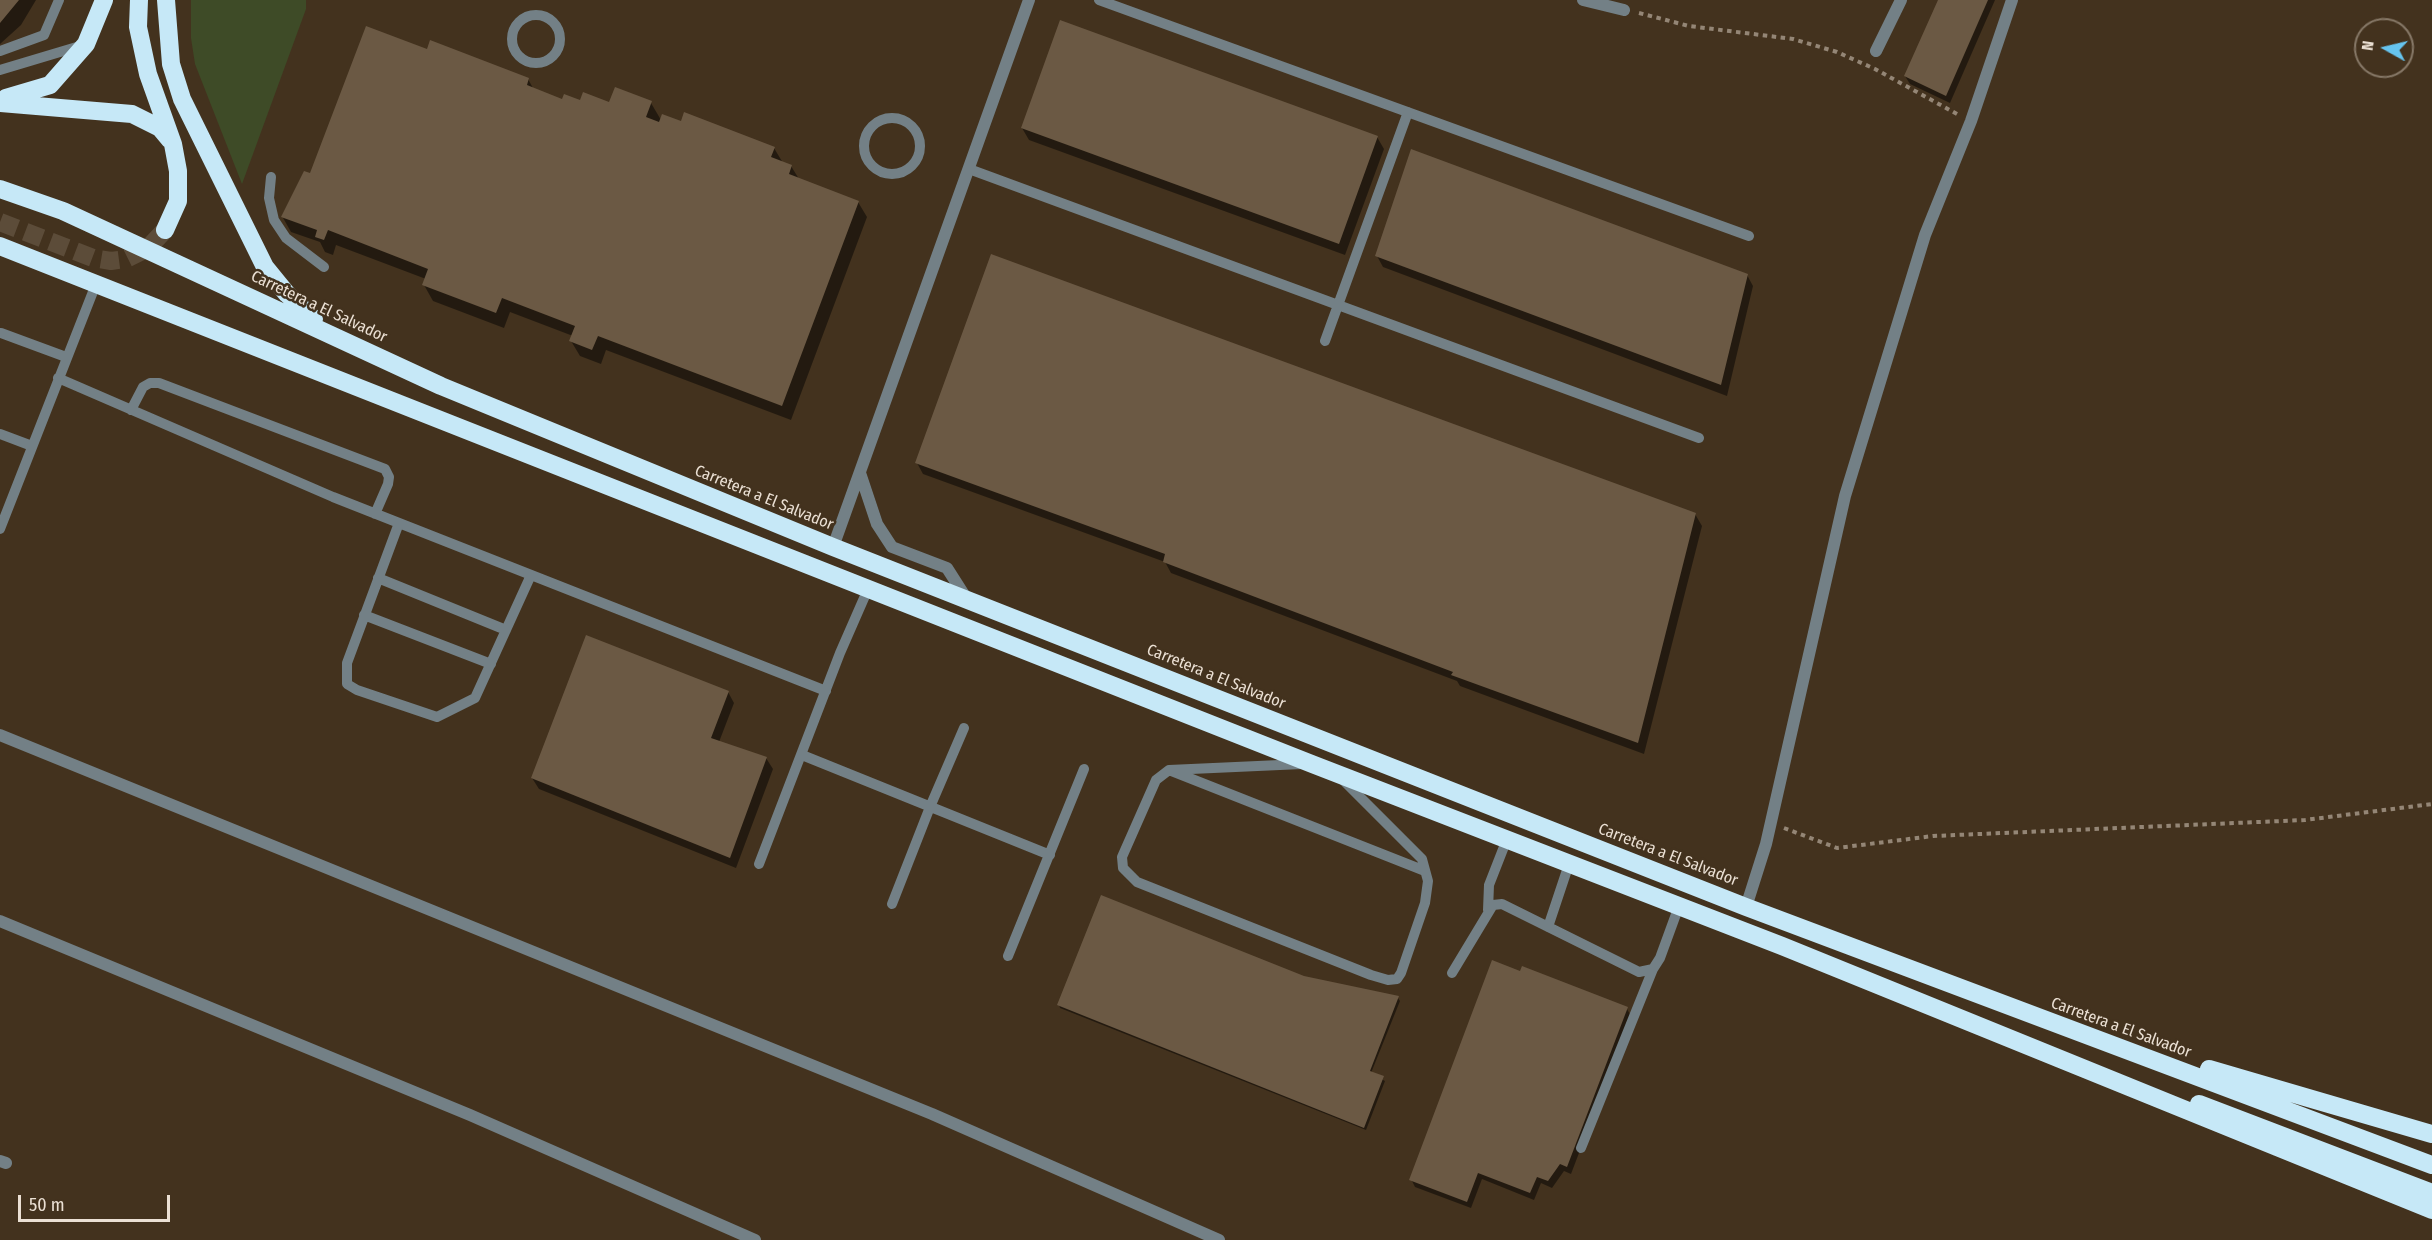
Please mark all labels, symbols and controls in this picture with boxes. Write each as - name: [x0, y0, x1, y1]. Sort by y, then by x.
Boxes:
- north arrow: [2354, 18, 2414, 78]
- text: N: [2358, 40, 2378, 52]
- street label: Carretera a El Salvador: [248, 267, 390, 347]
- street label: Carretera a El Salvador: [692, 461, 836, 535]
- street label: Carretera a El Salvador: [1144, 640, 1288, 714]
- street label: Carretera a El Salvador: [1595, 820, 1741, 890]
- street label: Carretera a El Salvador: [2048, 994, 2194, 1062]
- scale bar: [21, 1183, 172, 1221]
- text: 50 m: [29, 1194, 65, 1216]

